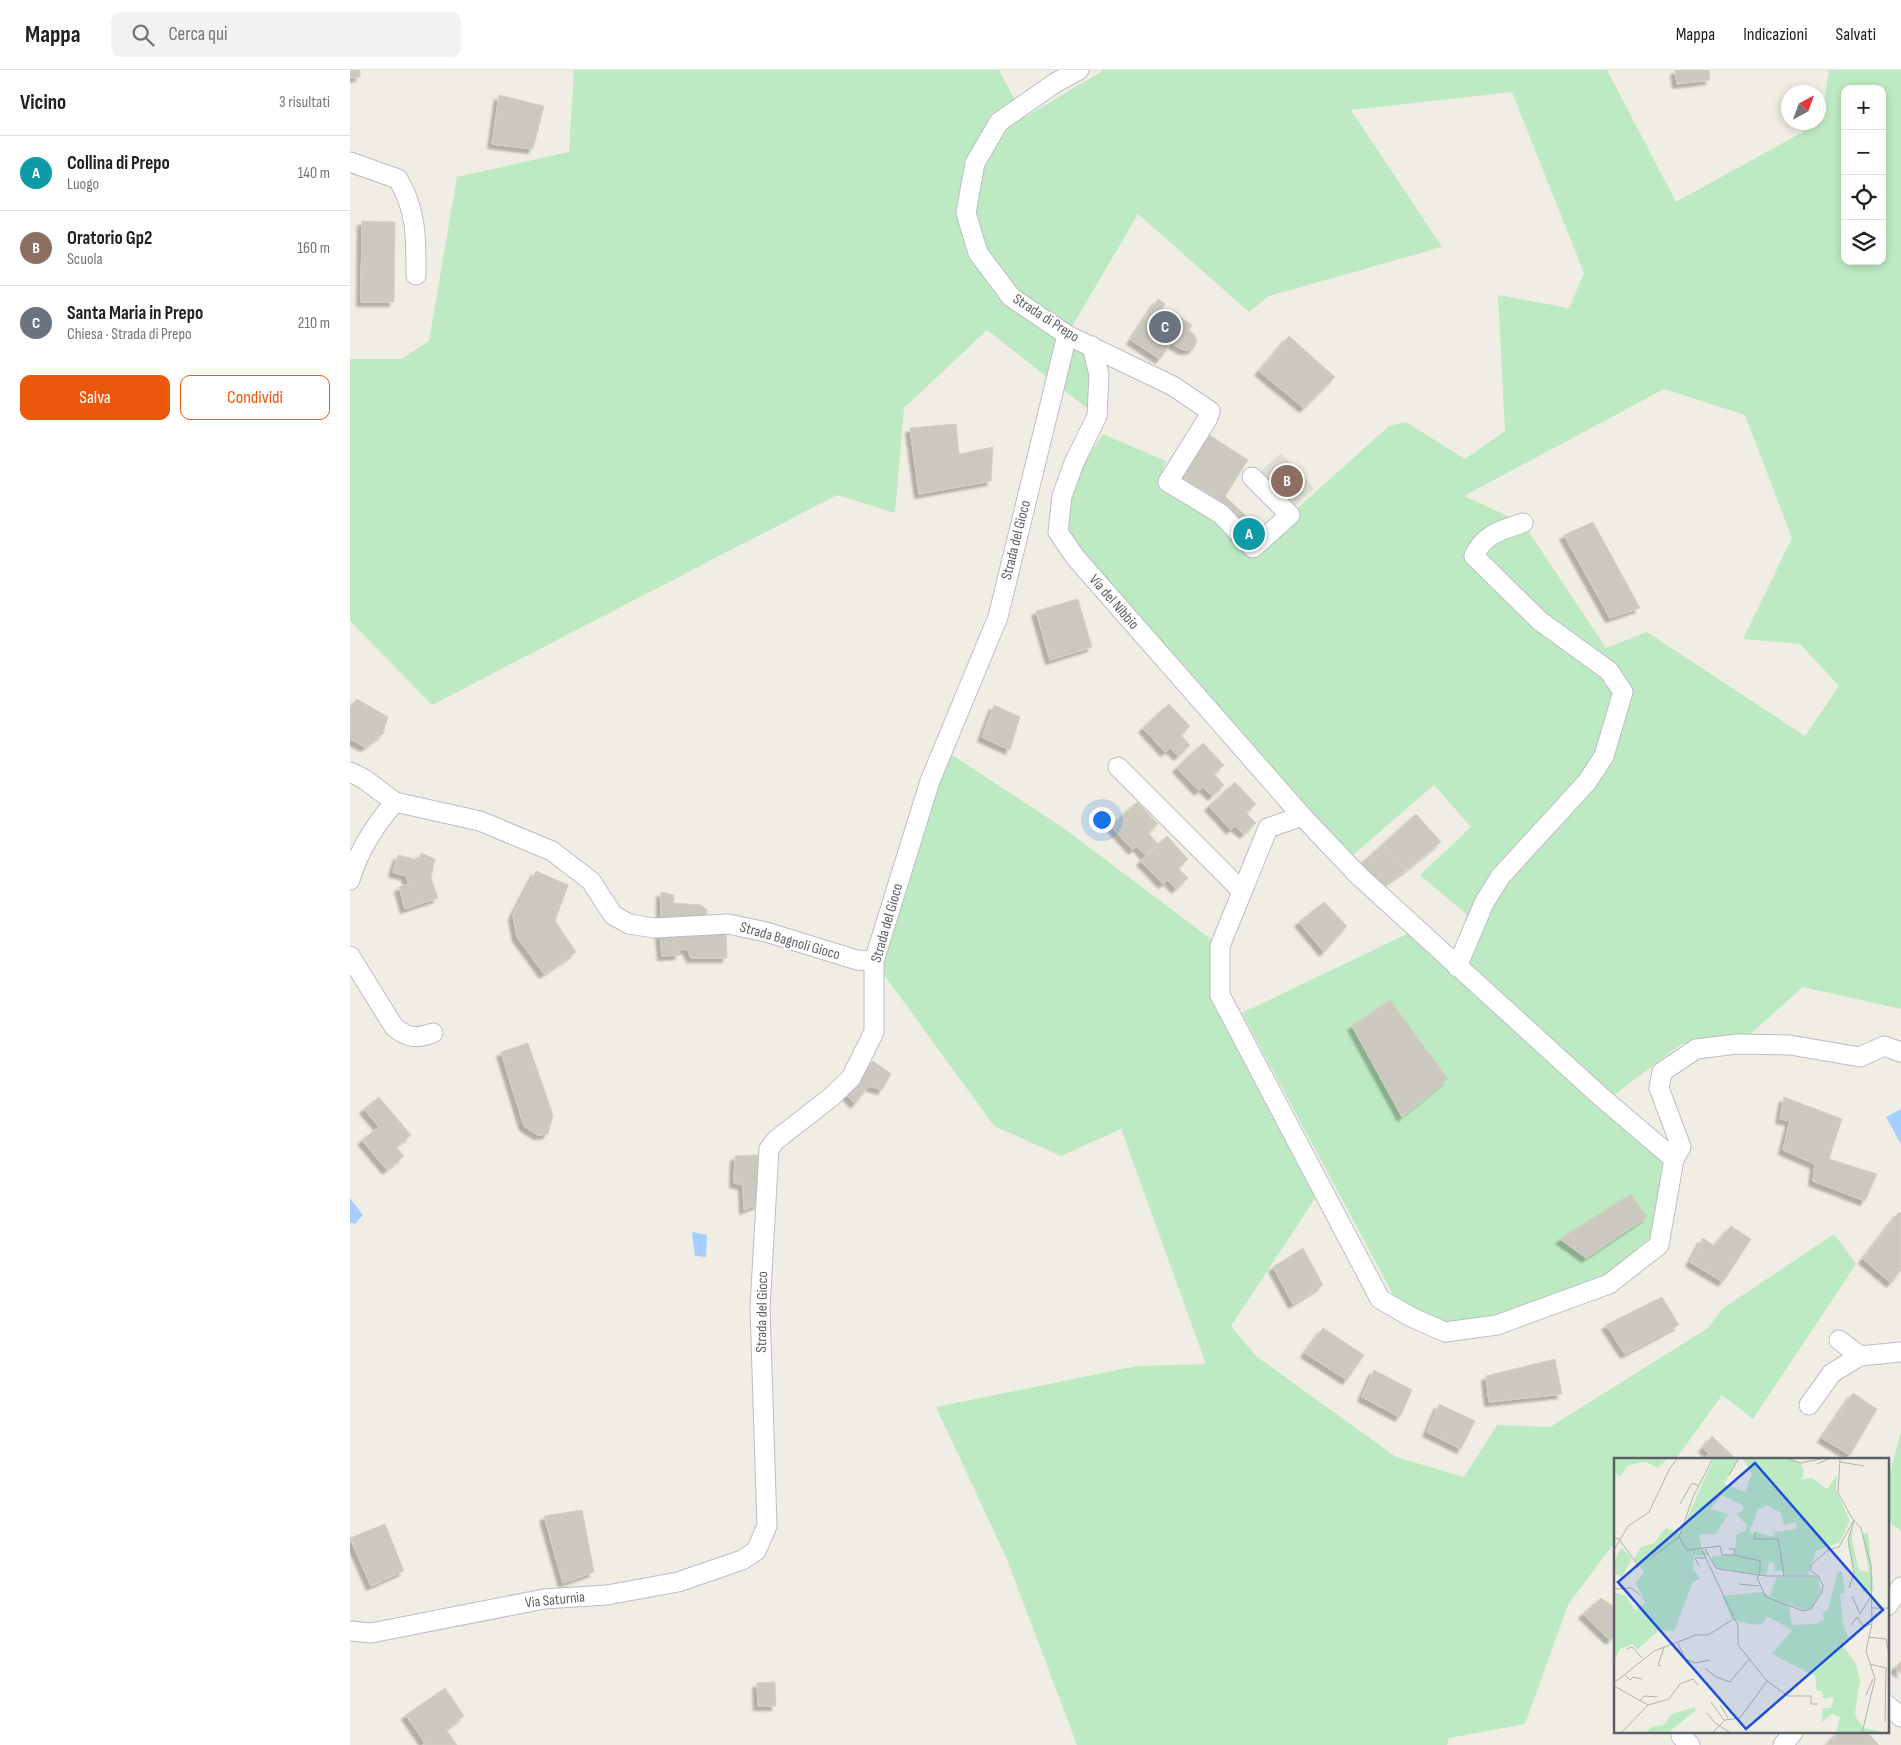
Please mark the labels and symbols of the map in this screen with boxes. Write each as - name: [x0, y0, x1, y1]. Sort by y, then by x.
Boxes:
- north arrow: [1781, 85, 1826, 130]
- street label: Strada di Prepo: [1009, 289, 1083, 347]
- pin: C: [1149, 308, 1181, 346]
- pin: B: [1271, 462, 1303, 500]
- street label: Strada del Gioco: [997, 498, 1035, 582]
- pin: A: [1233, 515, 1265, 553]
- street label: Via del Nibbio: [1085, 570, 1143, 634]
- your location: [1089, 807, 1115, 833]
- street label: Strada del Gioco: [867, 881, 907, 965]
- street label: Strada Bagnoli Gioco: [738, 918, 842, 964]
- street label: Strada del Gioco: [752, 1271, 772, 1353]
- inset map: [1614, 1458, 1888, 1732]
- street label: Via Saturnia: [524, 1587, 586, 1613]

